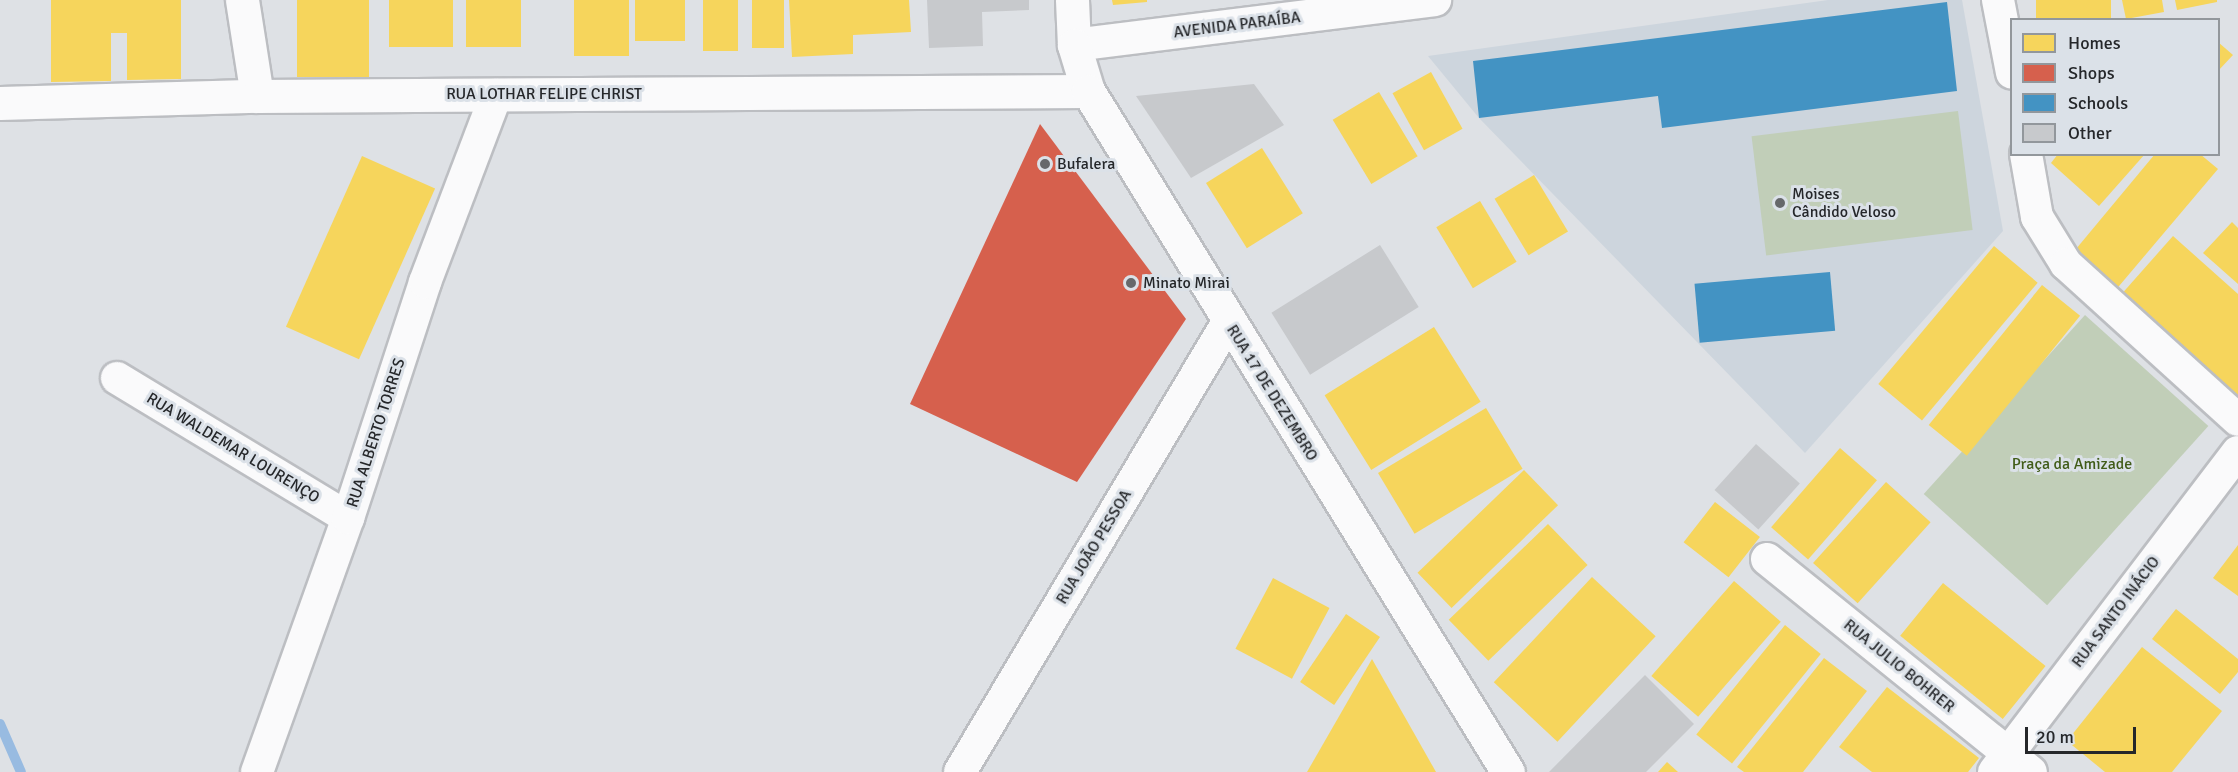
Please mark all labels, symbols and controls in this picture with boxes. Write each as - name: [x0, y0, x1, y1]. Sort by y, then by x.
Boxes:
- street label: AVENIDA PARAÍBA: [1172, 8, 1302, 42]
- legend: [2010, 18, 2220, 156]
- text: Homes: [2068, 32, 2121, 54]
- text: Shops: [2068, 62, 2115, 84]
- street label: RUA LOTHAR FELIPE CHRIST: [446, 84, 642, 104]
- text: Schools: [2068, 92, 2128, 114]
- text: Other: [2068, 122, 2112, 144]
- place label: Bufalera: [1057, 154, 1115, 174]
- marker: Bufalera: [1038, 157, 1052, 171]
- place label: Moises Cândido Veloso: [1792, 184, 1896, 222]
- marker: Moises Cândido Veloso: [1773, 196, 1787, 210]
- place label: Minato Mirai: [1143, 273, 1230, 293]
- marker: Minato Mirai: [1124, 276, 1138, 290]
- street label: RUA 17 DE DEZEMBRO: [1222, 321, 1322, 465]
- street label: RUA ALBERTO TORRES: [343, 356, 409, 510]
- street label: RUA WALDEMAR LOURENÇO: [143, 389, 323, 507]
- park label: Praça da Amizade: [2012, 454, 2132, 474]
- street label: RUA JOÃO PESSOA: [1052, 486, 1136, 608]
- street label: RUA SANTO INÁCIO: [2068, 553, 2164, 671]
- street label: RUA JULIO BOHRER: [1840, 615, 1958, 717]
- scale bar: [2028, 715, 2139, 753]
- text: 20 m: [2036, 726, 2074, 748]

